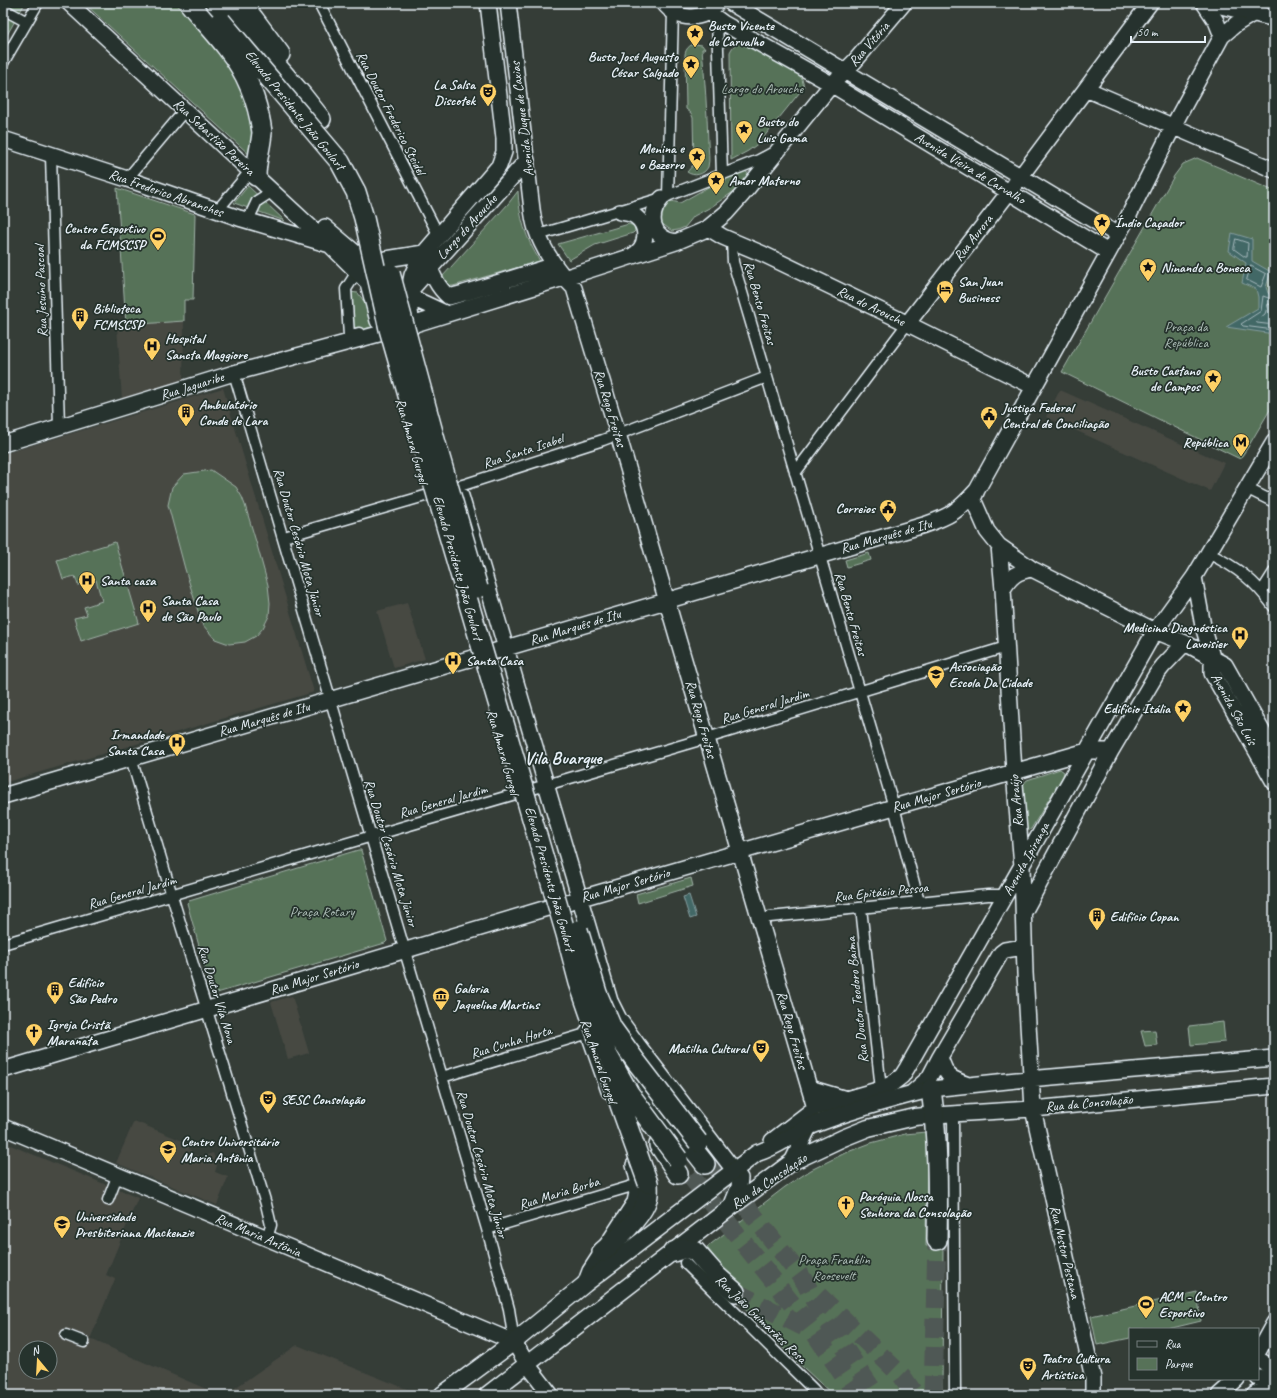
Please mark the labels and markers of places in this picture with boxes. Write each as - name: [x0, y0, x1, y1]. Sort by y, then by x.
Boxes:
- place label: Busto Vicente de Carvalho: [708, 17, 775, 50]
- place icon: Busto Vicente de Carvalho: [685, 23, 705, 48]
- place label: Busto José Augusto César Salgado: [588, 48, 679, 81]
- place icon: Busto José Augusto César Salgado: [681, 54, 701, 79]
- place label: La Salsa Discotek: [433, 76, 477, 109]
- theatre icon: La Salsa Discotek: [478, 82, 498, 107]
- place label: Busto do Luis Gama: [757, 113, 808, 146]
- place icon: Busto do Luis Gama: [734, 119, 754, 144]
- place label: Menina e o Bezerro: [639, 140, 685, 173]
- place icon: Menina e o Bezerro: [687, 146, 707, 171]
- place icon: Amor Materno: [706, 170, 726, 195]
- place label: Amor Materno: [729, 172, 801, 189]
- place icon: Índio Caçador: [1092, 212, 1112, 237]
- place label: Índio Caçador: [1115, 214, 1185, 231]
- place label: Centro Esportivo da FCMSCSP: [64, 220, 147, 253]
- sports icon: Centro Esportivo da FCMSCSP: [148, 226, 168, 251]
- place icon: Ninando a Boneca: [1138, 257, 1158, 282]
- place label: Ninando a Boneca: [1161, 259, 1252, 276]
- place label: San Juan Business: [958, 273, 1003, 306]
- hotel icon: San Juan Business: [935, 279, 955, 304]
- place label: Biblioteca FCMSCSP: [93, 300, 146, 333]
- building icon: Biblioteca FCMSCSP: [70, 306, 90, 331]
- place label: Hospital Sancta Maggiore: [165, 330, 248, 363]
- hospital icon: Hospital Sancta Maggiore: [142, 336, 162, 361]
- place label: Busto Caetano de Campos: [1130, 362, 1202, 395]
- place icon: Busto Caetano de Campos: [1203, 368, 1223, 393]
- place label: Ambulatório Conde de Lara: [199, 396, 269, 429]
- place label: Justiça Federal Central de Conciliação: [1001, 399, 1109, 432]
- building icon: Ambulatório Conde de Lara: [176, 402, 196, 427]
- public building icon: Justiça Federal Central de Conciliação: [979, 405, 999, 430]
- metro station icon: República: [1231, 432, 1251, 457]
- place label: República: [1183, 434, 1229, 451]
- public building icon: Correios: [878, 498, 898, 523]
- place label: Correios: [836, 500, 877, 517]
- hospital icon: Santa casa: [77, 570, 97, 595]
- place label: Santa casa: [100, 572, 157, 589]
- place label: Santa Casa de São Paulo: [161, 592, 221, 625]
- hospital icon: Santa Casa de São Paulo: [138, 598, 158, 623]
- place label: Medicina Diagnóstica Lavoisier: [1123, 619, 1229, 652]
- hospital icon: Medicina Diagnóstica Lavoisier: [1230, 625, 1250, 650]
- hospital icon: Santa Casa: [443, 650, 463, 675]
- place label: Santa Casa: [466, 652, 525, 669]
- place label: Associação Escola Da Cidade: [949, 658, 1033, 691]
- school or university icon: Associação Escola Da Cidade: [926, 664, 946, 689]
- place icon: Edifício Itália: [1173, 698, 1193, 723]
- place label: Edifício Itália: [1104, 700, 1171, 717]
- place label: Irmandade Santa Casa: [107, 726, 166, 759]
- hospital icon: Irmandade Santa Casa: [167, 732, 187, 757]
- building icon: Edifício Copan: [1087, 906, 1107, 931]
- place label: Edifício Copan: [1110, 908, 1180, 925]
- place label: Edifício São Pedro: [68, 974, 117, 1007]
- building icon: Edifício São Pedro: [45, 980, 65, 1005]
- place label: Galeria Jaqueline Martins: [453, 980, 541, 1013]
- museum icon: Galeria Jaqueline Martins: [431, 986, 451, 1011]
- place label: Igreja Cristã Maranata: [47, 1016, 112, 1049]
- church icon: Igreja Cristã Maranata: [24, 1022, 44, 1047]
- theatre icon: Matilha Cultural: [751, 1038, 771, 1063]
- place label: Matilha Cultural: [668, 1040, 752, 1057]
- theatre icon: SESC Consolação: [258, 1089, 278, 1114]
- place label: SESC Consolação: [281, 1091, 366, 1108]
- place label: Centro Universitário Maria Antônia: [181, 1133, 280, 1166]
- school or university icon: Centro Universitário Maria Antônia: [158, 1139, 178, 1164]
- place label: Paróquia Nossa Senhora da Consolação: [859, 1188, 972, 1221]
- church icon: Paróquia Nossa Senhora da Consolação: [836, 1194, 856, 1219]
- place label: Universidade Presbiteriana Mackenzie: [75, 1208, 195, 1241]
- school or university icon: Universidade Presbiteriana Mackenzie: [52, 1214, 72, 1239]
- place label: ACM - Centro Esportivo: [1159, 1288, 1229, 1321]
- sports icon: ACM - Centro Esportivo: [1136, 1294, 1156, 1319]
- place label: Teatro Cultura Artística: [1041, 1350, 1111, 1383]
- theatre icon: Teatro Cultura Artística: [1018, 1356, 1038, 1381]

